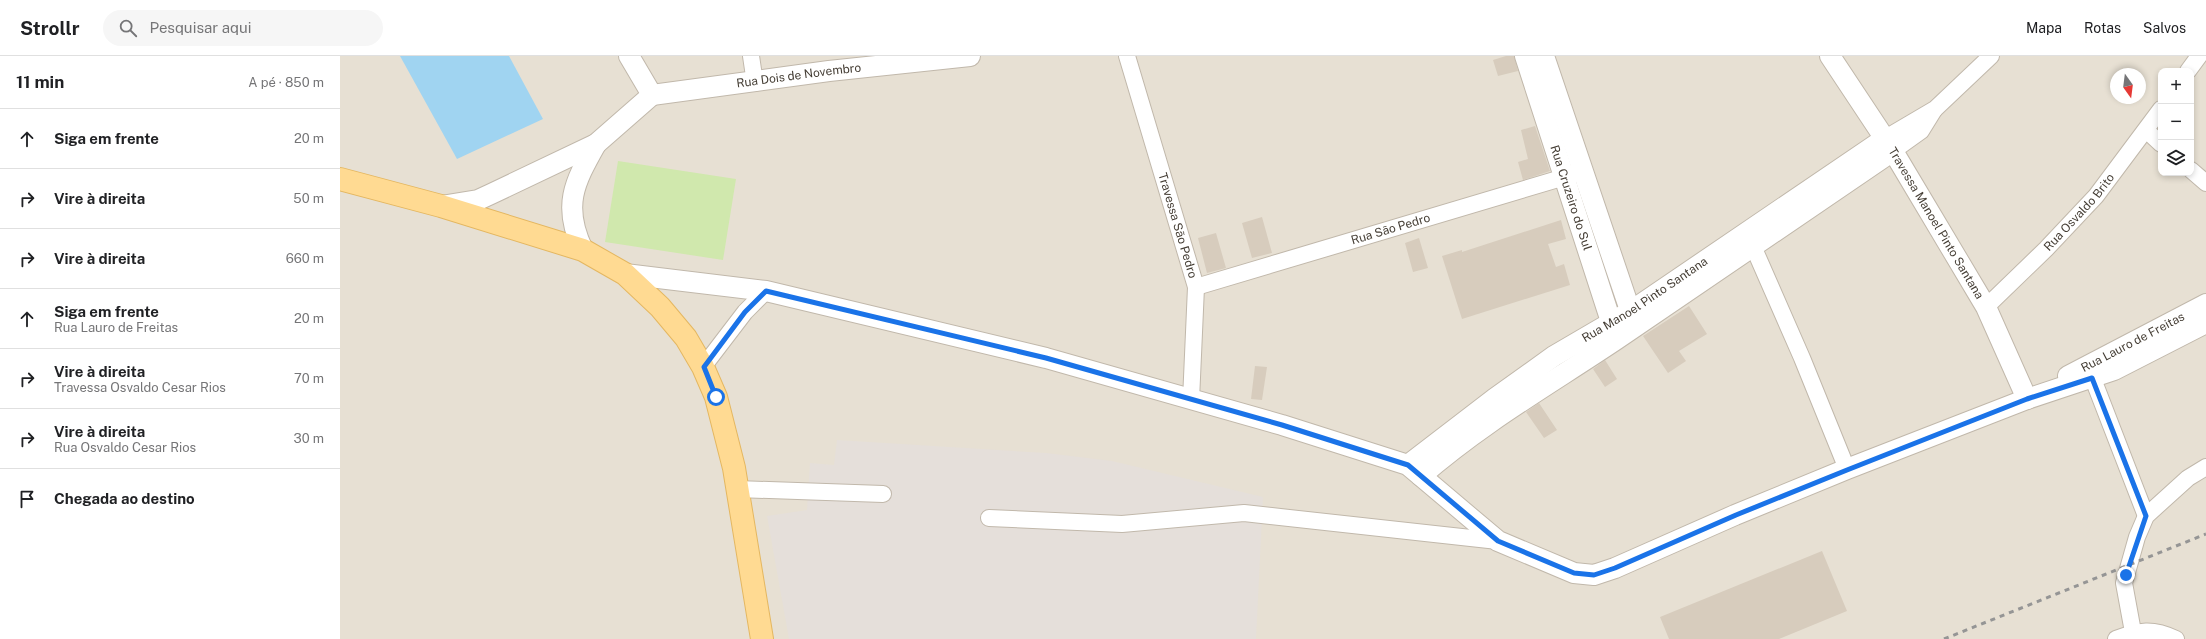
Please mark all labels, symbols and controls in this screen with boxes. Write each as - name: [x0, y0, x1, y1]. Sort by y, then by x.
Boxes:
- search box: [103, 10, 383, 46]
- text: Strollr: [20, 17, 79, 39]
- icon: search: [117, 17, 139, 39]
- text: Pesquisar aqui: [149, 19, 252, 36]
- text: Mapa: [2026, 20, 2062, 36]
- text: Rotas: [2084, 20, 2121, 36]
- text: Salvos: [2143, 20, 2186, 36]
- street label: Rua Dois de Novembro: [735, 61, 862, 90]
- north arrow: [2110, 68, 2146, 104]
- map controls: [2158, 68, 2194, 176]
- button: +: [2158, 68, 2194, 104]
- text: 11 min: [16, 72, 64, 92]
- text: A pé · 850 m: [248, 75, 324, 90]
- button: −: [2158, 104, 2194, 140]
- icon: ahead: [16, 128, 38, 150]
- text: Siga em frente: [54, 130, 159, 147]
- text: 20 m: [294, 131, 324, 146]
- button: layers: [2158, 140, 2194, 176]
- street label: Rua Cruzeiro do Sul: [1547, 143, 1595, 252]
- street label: Travessa Manoel Pinto Santana: [1885, 145, 1987, 302]
- street label: Travessa São Pedro: [1155, 171, 1200, 280]
- street label: Rua Osvaldo Brito: [2041, 171, 2117, 254]
- icon: right: [16, 188, 38, 210]
- text: Vire à direita: [54, 190, 145, 207]
- text: 50 m: [293, 191, 324, 206]
- street label: Rua São Pedro: [1349, 211, 1432, 247]
- icon: right: [16, 248, 38, 270]
- text: Vire à direita: [54, 250, 145, 267]
- text: 660 m: [286, 251, 324, 266]
- street label: Rua Manoel Pinto Santana: [1579, 254, 1710, 345]
- text: Siga em frente: [54, 303, 159, 320]
- icon: ahead: [16, 308, 38, 330]
- street label: Rua Lauro de Freitas: [2079, 309, 2187, 375]
- text: 20 m: [294, 311, 324, 326]
- text: Rua Lauro de Freitas: [54, 320, 178, 335]
- text: Vire à direita: [54, 363, 145, 380]
- icon: right: [16, 368, 38, 390]
- text: 70 m: [294, 371, 324, 386]
- text: Travessa Osvaldo Cesar Rios: [54, 380, 226, 395]
- route start: [707, 388, 725, 406]
- text: Vire à direita: [54, 423, 145, 440]
- icon: right: [16, 428, 38, 450]
- text: 30 m: [294, 431, 324, 446]
- text: Rua Osvaldo Cesar Rios: [54, 440, 196, 455]
- icon: arrive: [16, 488, 38, 510]
- text: Chegada ao destino: [54, 490, 195, 507]
- route end: [2117, 566, 2135, 584]

